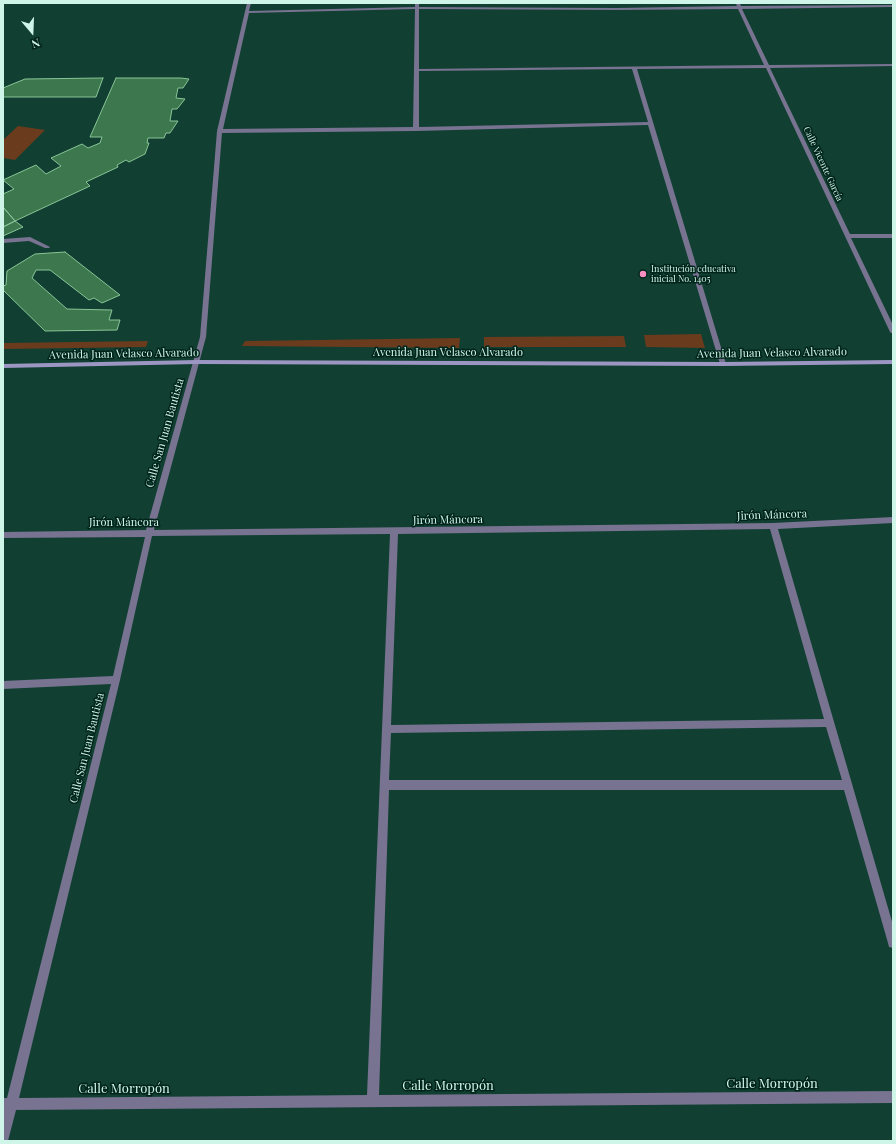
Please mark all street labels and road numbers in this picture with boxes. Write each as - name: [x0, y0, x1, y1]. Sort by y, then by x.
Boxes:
- street label: Calle Vicente García: [801, 125, 845, 203]
- street label: Avenida Juan Velasco Alvarado: [697, 345, 847, 361]
- street label: Avenida Juan Velasco Alvarado: [49, 346, 199, 362]
- street label: Avenida Juan Velasco Alvarado: [373, 346, 523, 360]
- street label: Calle San Juan Bautista: [143, 377, 187, 489]
- street label: Jirón Máncora: [737, 507, 807, 523]
- street label: Jirón Máncora: [413, 513, 483, 527]
- street label: Jirón Máncora: [89, 516, 159, 530]
- street label: Calle San Juan Bautista: [67, 692, 107, 804]
- street label: Calle Morropón: [726, 1076, 818, 1092]
- street label: Calle Morropón: [402, 1078, 494, 1094]
- street label: Calle Morropón: [78, 1081, 170, 1097]

